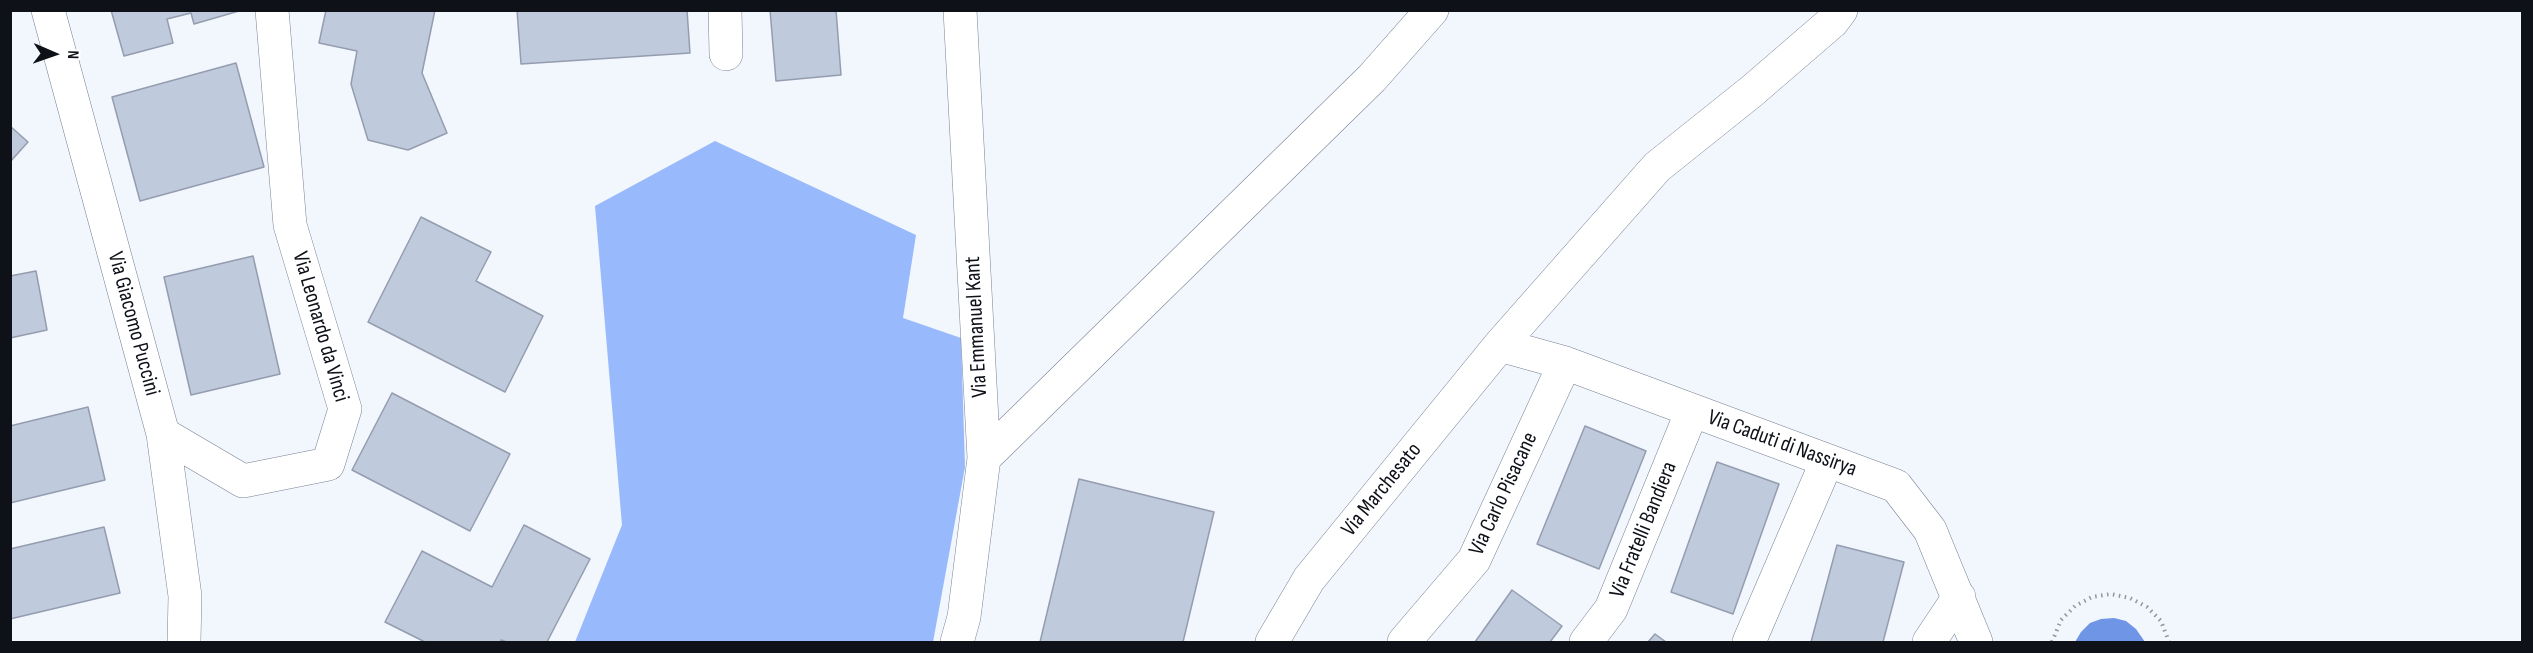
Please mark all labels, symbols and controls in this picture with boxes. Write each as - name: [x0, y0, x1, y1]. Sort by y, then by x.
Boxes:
- north arrow: [24, 24, 84, 84]
- text: N: [63, 50, 82, 59]
- street label: Via Giacomo Puccini: [101, 249, 165, 399]
- street label: Via Leonardo da Vinci: [286, 249, 354, 405]
- street label: Via Emmanuel Kant: [960, 256, 994, 398]
- street label: Via Caduti di Nassirya: [1704, 405, 1860, 483]
- street label: Via Carlo Pisacane: [1464, 428, 1544, 560]
- street label: Via Marchesato: [1336, 438, 1428, 542]
- street label: Via Fratelli Bandiera: [1605, 458, 1683, 602]

